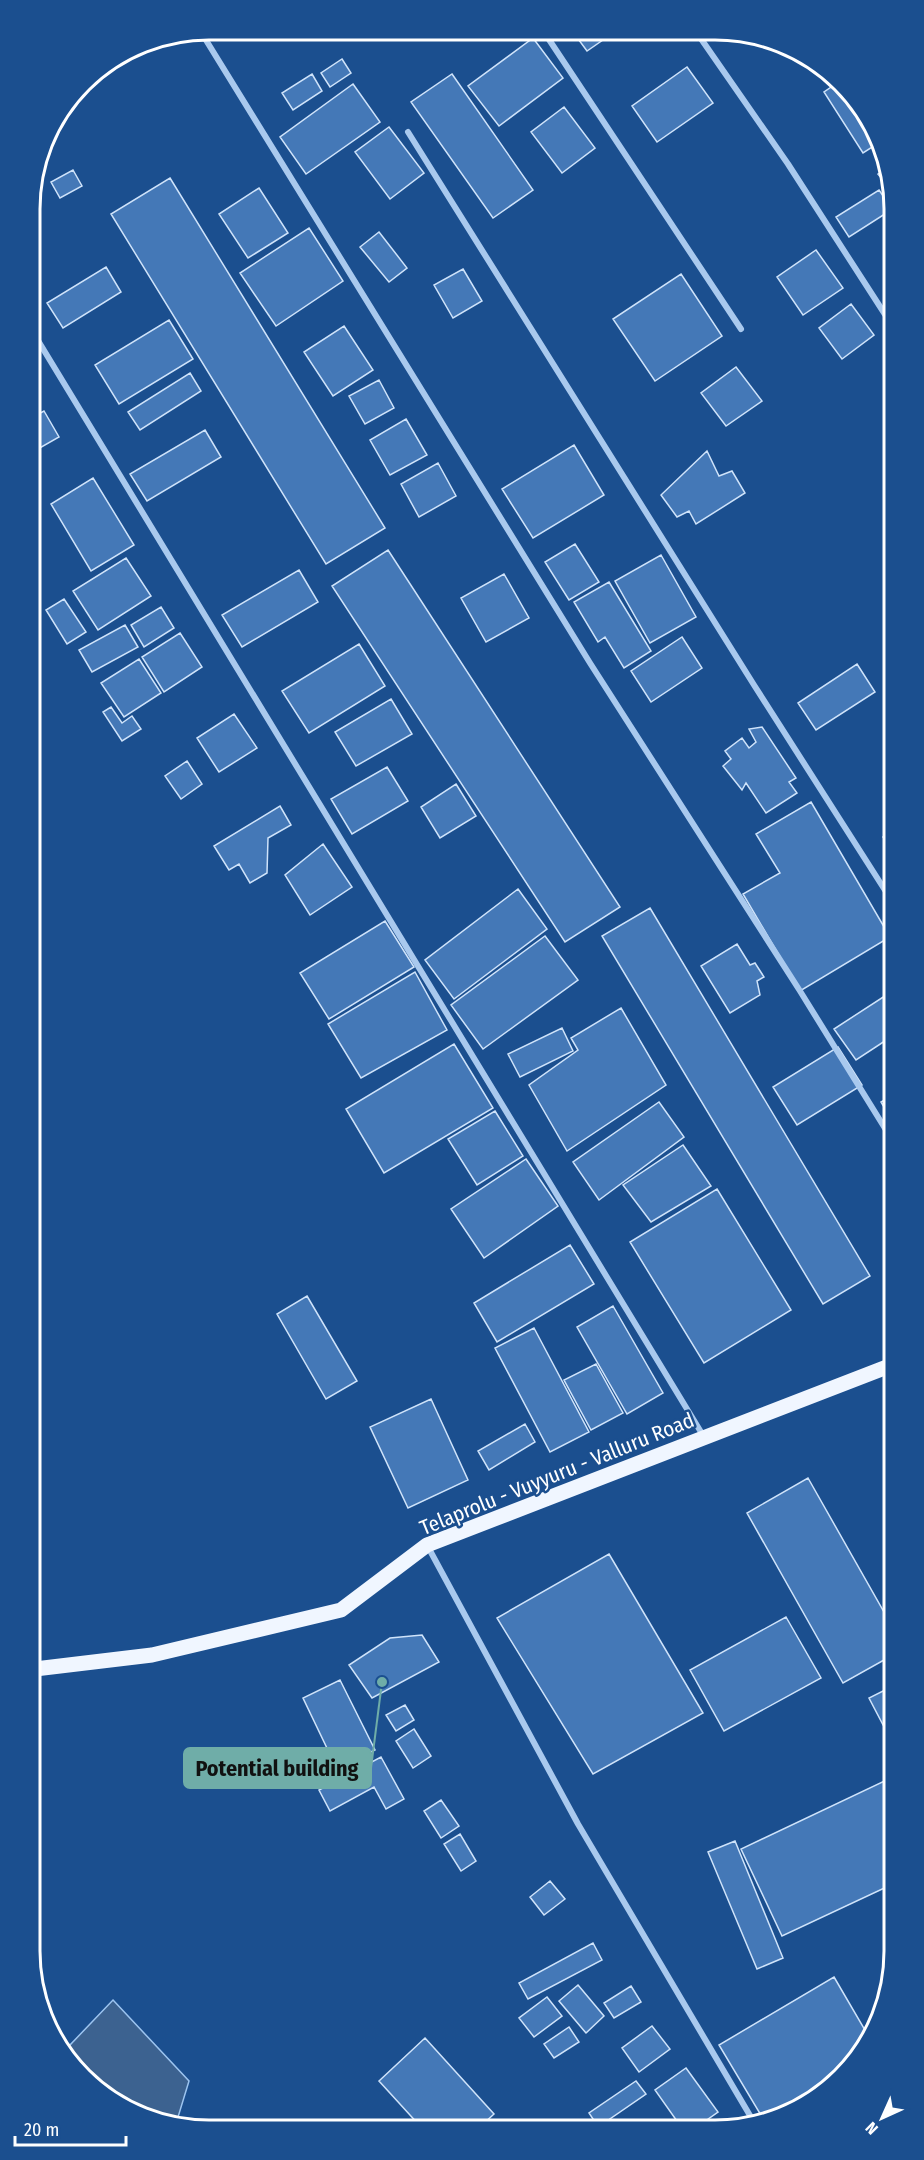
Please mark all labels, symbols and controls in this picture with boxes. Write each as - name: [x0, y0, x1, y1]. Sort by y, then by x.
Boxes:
- street label: Telaprolu - Vuyyuru - Valluru Road: [416, 1407, 698, 1541]
- callout: Potential building: [184, 1748, 371, 1788]
- text: Potential building: [196, 1755, 359, 1782]
- north arrow: [852, 2088, 912, 2148]
- scale bar: [15, 2109, 126, 2147]
- text: N: [862, 2118, 882, 2138]
- text: 20 m: [24, 2119, 59, 2141]

